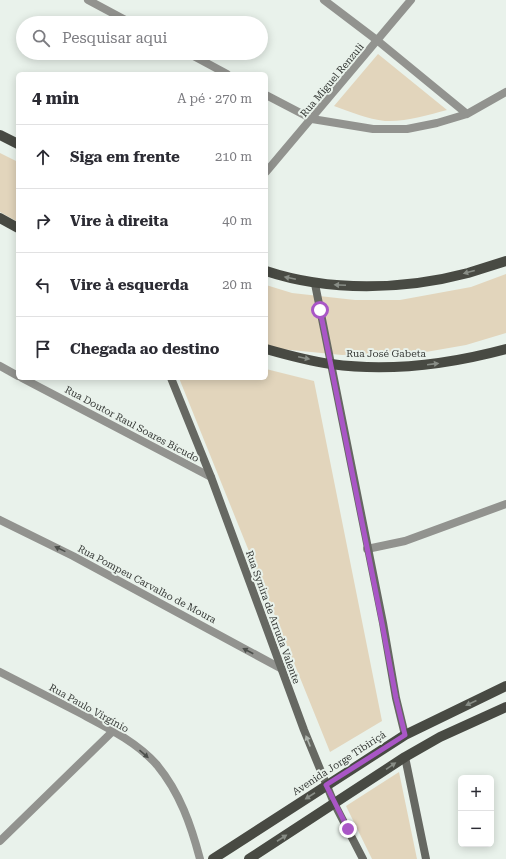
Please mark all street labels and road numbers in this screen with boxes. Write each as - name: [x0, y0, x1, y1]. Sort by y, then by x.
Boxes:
- street label: Rua Miguel Renzuli: [298, 41, 366, 119]
- street label: Rua José Gabeta: [346, 348, 426, 359]
- street label: Rua Doutor Raul Soares Bicudo: [63, 384, 201, 464]
- street label: Rua Pompeu Carvalho de Moura: [76, 543, 219, 626]
- street label: Rua Synira de Arruda Valente: [244, 549, 302, 685]
- street label: Rua Paulo Virgínio: [47, 682, 131, 734]
- street label: Avenida Jorge Tibiriçá: [290, 728, 388, 797]

